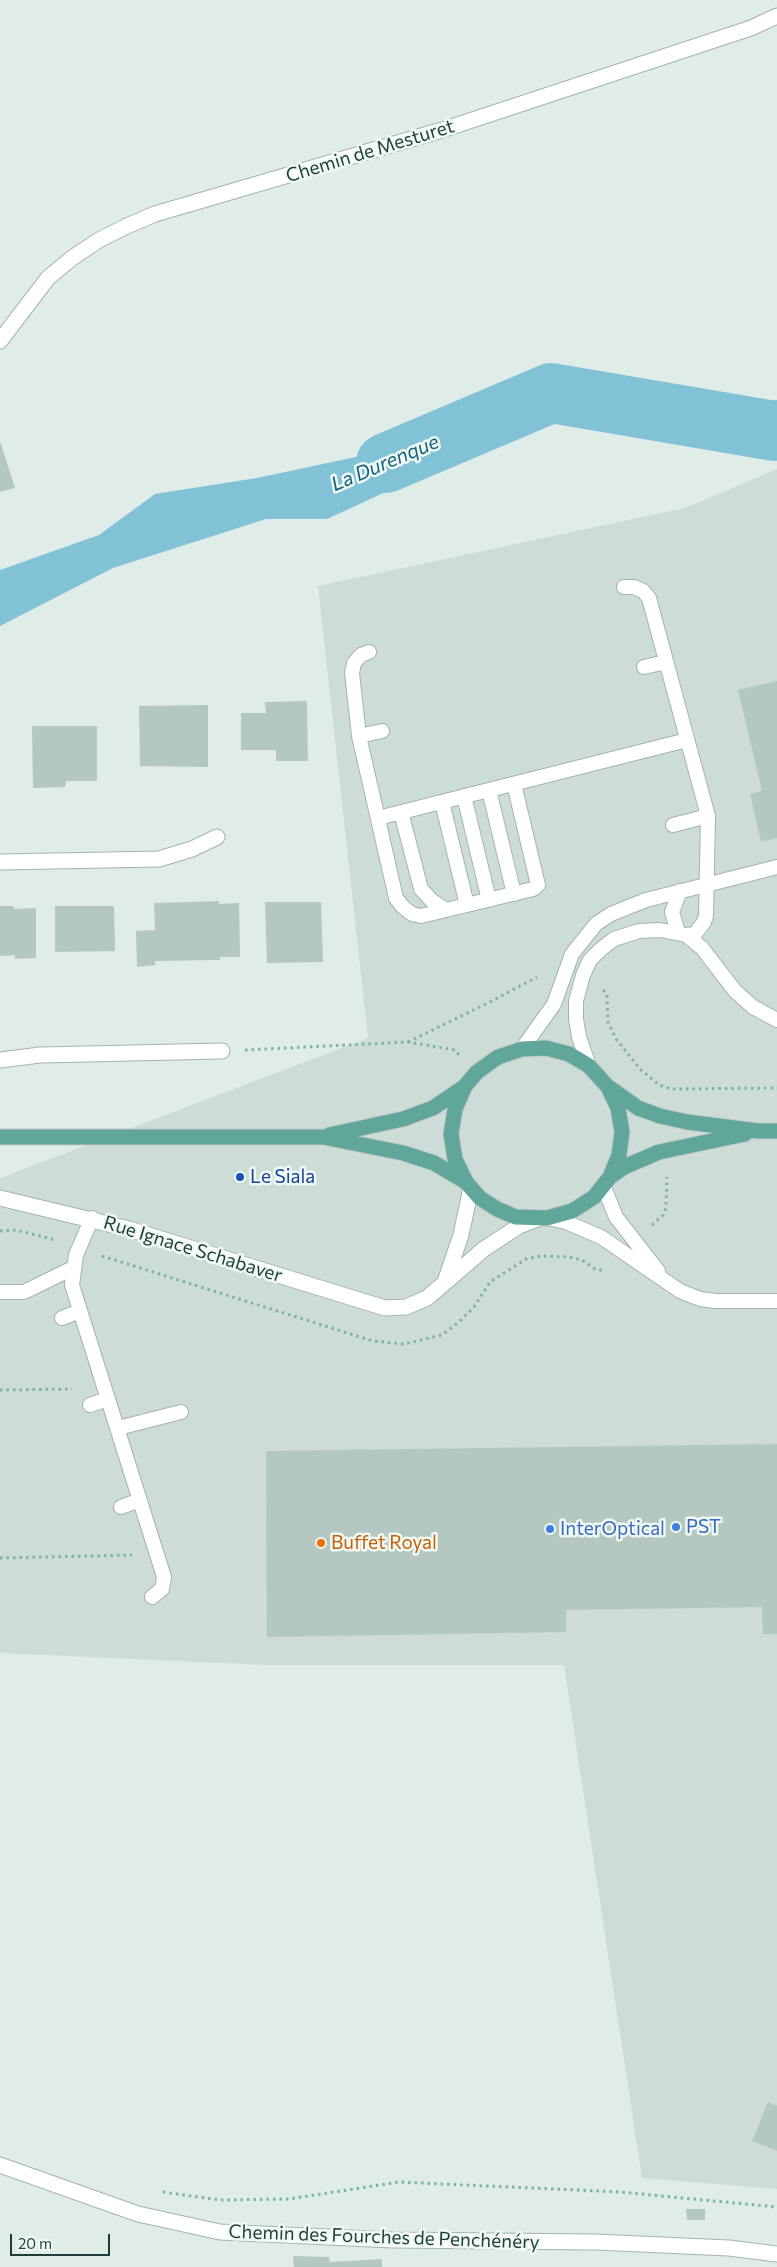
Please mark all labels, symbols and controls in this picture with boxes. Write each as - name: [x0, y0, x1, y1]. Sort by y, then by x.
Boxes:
- street label: Chemin de Mesturet: [283, 115, 457, 187]
- water label: La Durenque: [328, 430, 442, 496]
- place label: Le Siala: [250, 1166, 315, 1188]
- marker: Le Siala: [234, 1171, 246, 1183]
- street label: Rue Ignace Schabaver: [101, 1211, 285, 1287]
- place label: PST: [686, 1516, 721, 1538]
- place label: InterOptical: [560, 1518, 665, 1540]
- marker: PST: [670, 1521, 682, 1533]
- marker: InterOptical: [544, 1523, 556, 1535]
- place label: Buffet Royal: [331, 1532, 437, 1554]
- marker: Buffet Royal: [315, 1537, 327, 1549]
- street label: Chemin des Fourches de Penchénéry: [228, 2220, 540, 2254]
- scale bar: [12, 2224, 112, 2256]
- text: 20 m: [18, 2234, 52, 2252]

